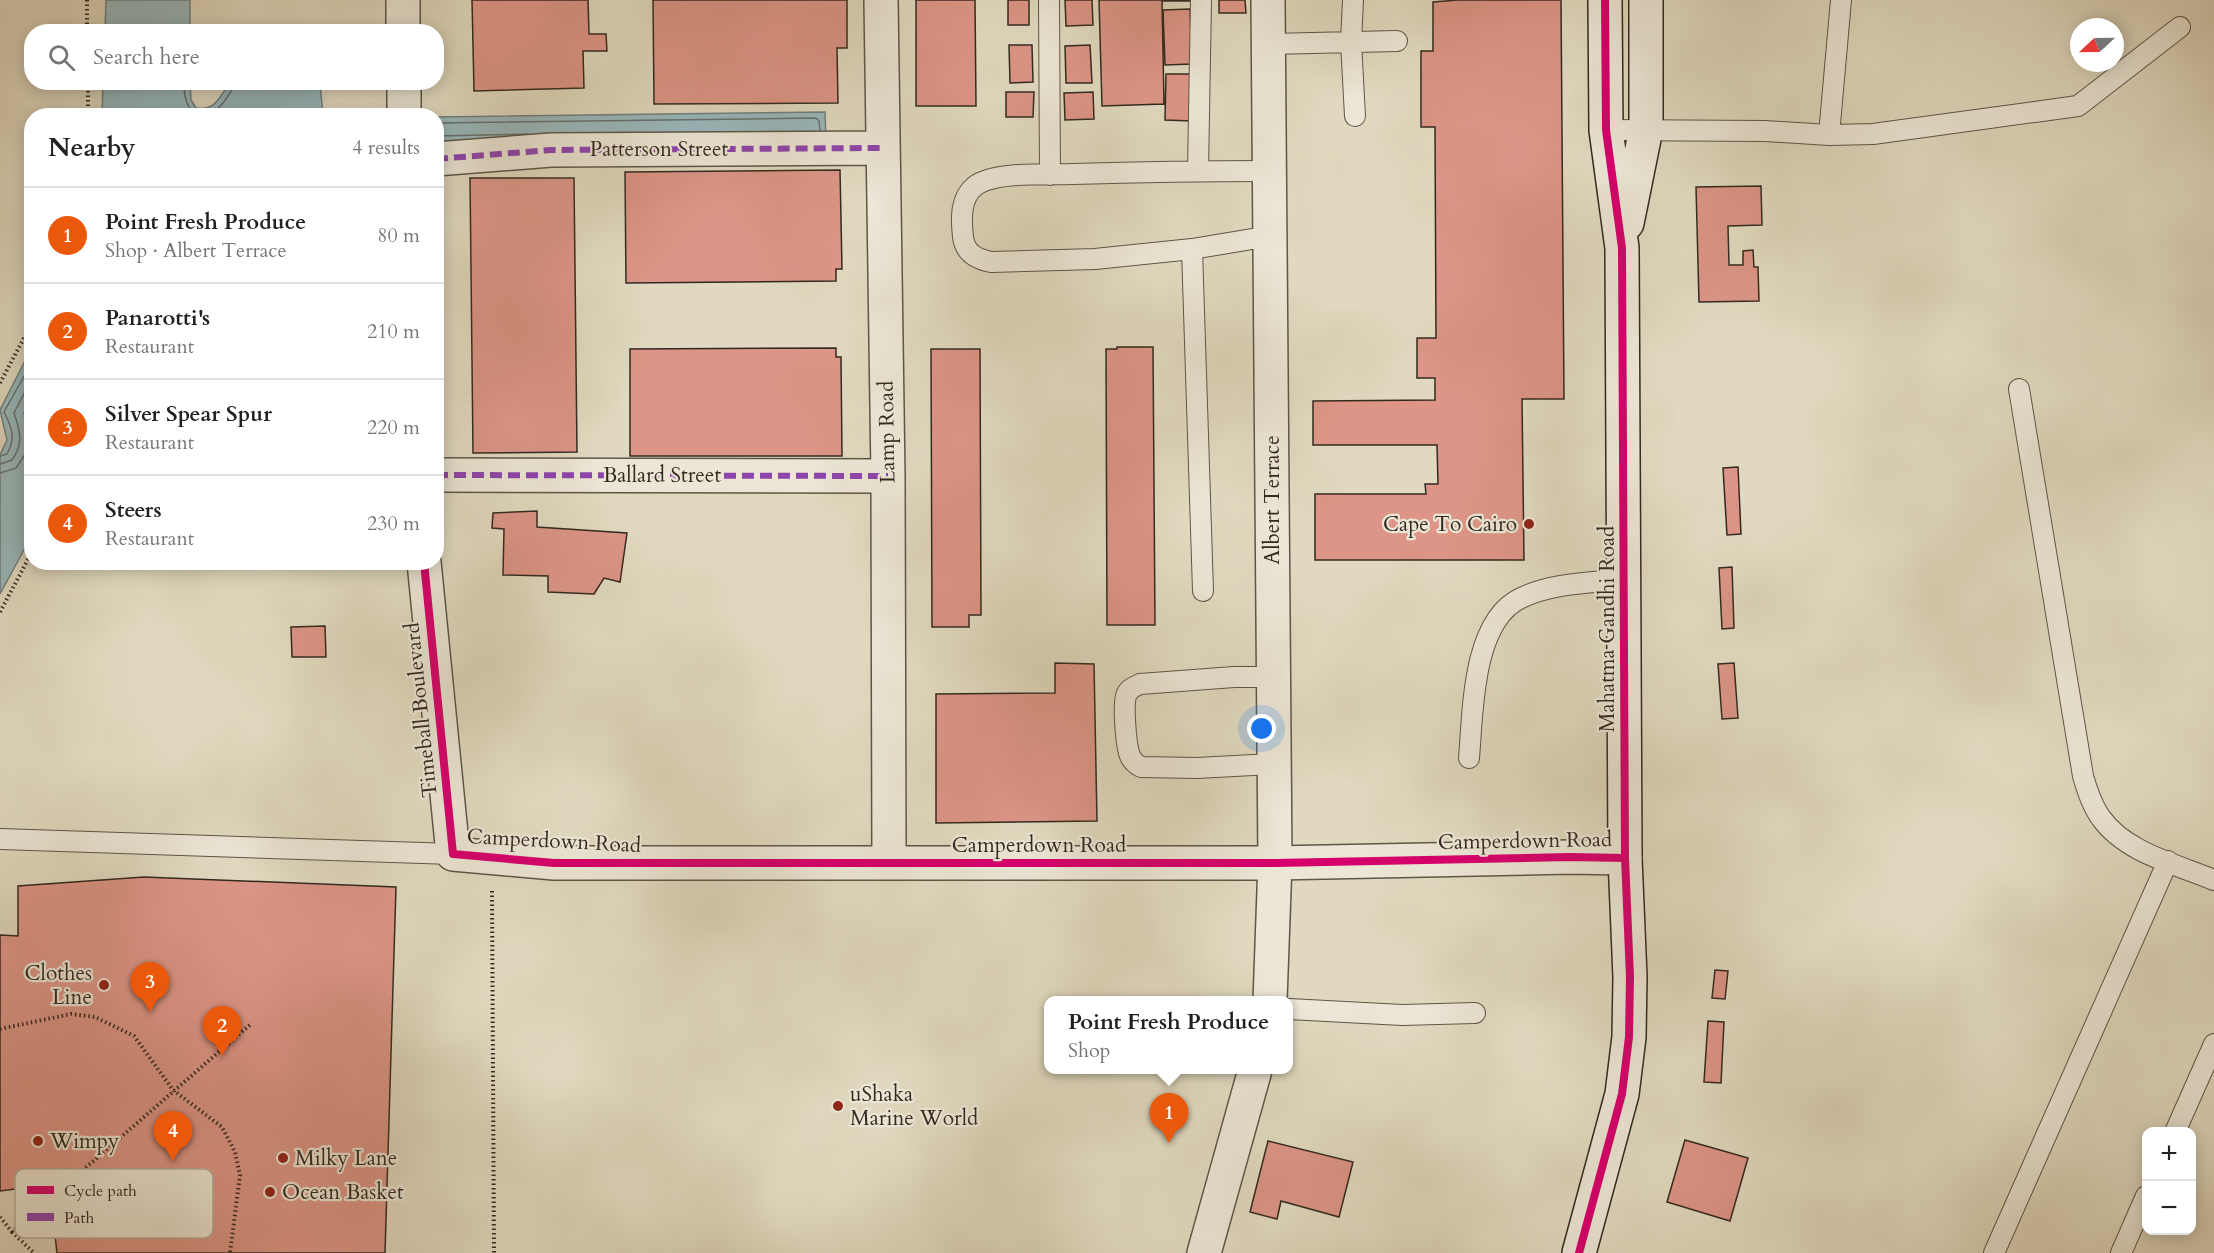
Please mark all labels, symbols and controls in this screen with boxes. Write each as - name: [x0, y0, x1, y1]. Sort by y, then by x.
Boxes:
- north arrow: [2070, 18, 2124, 72]
- search box: [24, 24, 444, 90]
- icon: search: [45, 41, 78, 74]
- text: Search here: [93, 42, 200, 72]
- text: Nearby: [48, 130, 136, 165]
- text: 4 results: [352, 134, 420, 161]
- street label: Patterson Street: [590, 135, 729, 164]
- text: Point Fresh Produce: [105, 207, 306, 237]
- text: 1: [62, 222, 73, 249]
- text: 80 m: [377, 222, 420, 249]
- text: Shop · Albert Terrace: [105, 237, 287, 264]
- text: Panarotti's: [105, 303, 210, 333]
- text: 2: [62, 318, 73, 345]
- text: 210 m: [367, 318, 420, 345]
- text: Restaurant: [105, 333, 194, 360]
- street label: Lamp Road: [872, 380, 902, 484]
- text: Silver Spear Spur: [105, 399, 272, 429]
- text: 3: [62, 414, 73, 441]
- text: 220 m: [367, 414, 420, 441]
- text: Restaurant: [105, 429, 194, 456]
- street label: Albert Terrace: [1258, 435, 1287, 565]
- street label: Ballard Street: [603, 461, 721, 490]
- text: Steers: [105, 495, 162, 525]
- text: 4: [62, 510, 73, 537]
- text: 230 m: [367, 510, 420, 537]
- place label: Cape To Cairo: [1383, 510, 1517, 539]
- marker: Cape To Cairo: [1522, 517, 1536, 531]
- text: Restaurant: [105, 525, 194, 552]
- street label: Mahatma Gandhi Road: [1593, 526, 1622, 732]
- street label: Timeball Boulevard: [397, 621, 445, 799]
- your location: [1247, 714, 1276, 743]
- street label: Camperdown Road: [466, 822, 642, 860]
- street label: Camperdown Road: [1438, 825, 1612, 857]
- street label: Camperdown Road: [952, 831, 1126, 860]
- place label: Clothes Line: [25, 959, 92, 1012]
- pin: 3: [130, 962, 170, 1012]
- marker: Clothes Line: [97, 978, 111, 992]
- popup: [1044, 996, 1293, 1074]
- pin: 2: [202, 1006, 242, 1056]
- text: Point Fresh Produce: [1068, 1007, 1269, 1037]
- text: Shop: [1068, 1037, 1110, 1064]
- place label: uShaka Marine World: [850, 1080, 978, 1133]
- pin: 1: [1150, 1094, 1188, 1143]
- marker: uShaka Marine World: [831, 1099, 845, 1113]
- pin: 4: [154, 1112, 192, 1161]
- place label: Wimpy: [49, 1127, 119, 1156]
- map controls: [2142, 1127, 2196, 1235]
- button: +: [2142, 1127, 2196, 1181]
- marker: Wimpy: [31, 1134, 45, 1148]
- place label: Milky Lane: [295, 1144, 397, 1173]
- marker: Milky Lane: [276, 1151, 290, 1165]
- legend: [15, 1169, 213, 1238]
- place label: Ocean Basket: [282, 1178, 404, 1207]
- text: Cycle path: [64, 1180, 137, 1202]
- button: −: [2142, 1181, 2196, 1235]
- marker: Ocean Basket: [263, 1185, 277, 1199]
- text: Path: [64, 1207, 94, 1229]

